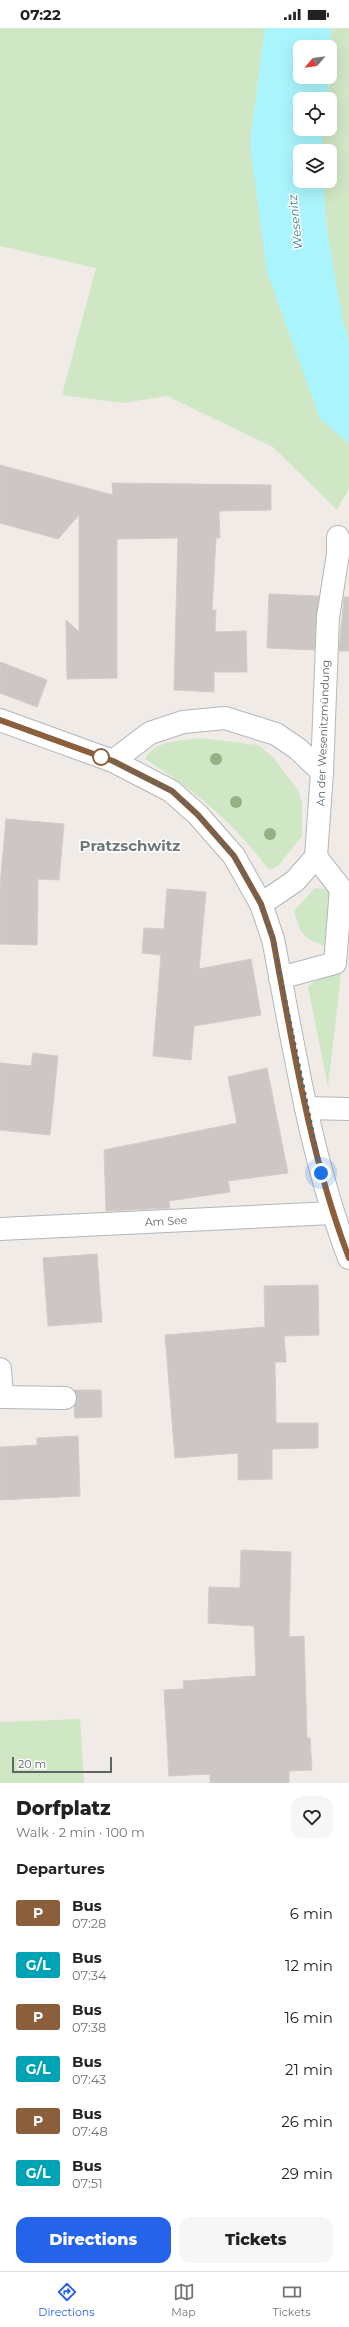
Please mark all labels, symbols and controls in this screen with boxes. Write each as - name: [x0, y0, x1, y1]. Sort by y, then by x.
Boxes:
- text: 07:22: [20, 5, 61, 24]
- north arrow: [293, 40, 337, 84]
- map controls: [293, 40, 337, 188]
- button: locate: [293, 92, 337, 136]
- button: layers: [293, 144, 337, 188]
- water label: Wesenitz: [285, 193, 305, 250]
- street label: An der Wesenitzmündung: [313, 660, 333, 806]
- unlabelled marker: [92, 748, 110, 766]
- district label: Pratzschwitz: [80, 836, 180, 855]
- your location: [311, 1163, 331, 1183]
- street label: Am See: [144, 1213, 188, 1229]
- scale bar: [12, 1755, 112, 1774]
- text: 20 m: [18, 1757, 46, 1771]
- button: heart: [291, 1796, 333, 1838]
- text: Dorfplatz: [16, 1797, 111, 1820]
- text: Walk · 2 min · 100 m: [16, 1824, 145, 1840]
- text: Departures: [16, 1859, 105, 1878]
- text: Bus: [72, 1896, 102, 1915]
- text: P: [33, 1904, 43, 1922]
- text: 6 min: [290, 1904, 333, 1923]
- text: 07:28: [72, 1915, 106, 1931]
- text: Bus: [72, 1948, 102, 1967]
- text: G/L: [26, 1956, 50, 1974]
- text: 12 min: [285, 1956, 333, 1975]
- text: 07:34: [72, 1967, 107, 1983]
- text: Bus: [72, 2000, 102, 2019]
- text: P: [33, 2008, 43, 2026]
- text: 16 min: [284, 2008, 333, 2027]
- text: 07:38: [72, 2019, 106, 2035]
- text: Bus: [72, 2052, 102, 2071]
- text: G/L: [26, 2060, 50, 2078]
- text: 21 min: [285, 2060, 333, 2079]
- text: 07:43: [72, 2071, 106, 2087]
- text: Bus: [72, 2104, 102, 2123]
- text: P: [33, 2112, 43, 2130]
- text: 26 min: [281, 2112, 333, 2131]
- text: 07:48: [72, 2123, 108, 2139]
- text: Bus: [72, 2156, 102, 2175]
- text: G/L: [26, 2164, 50, 2182]
- text: 29 min: [281, 2164, 333, 2183]
- text: 07:51: [72, 2175, 103, 2191]
- button: Directions: [16, 2217, 171, 2263]
- button: Tickets: [179, 2217, 333, 2263]
- tab: Directions: [38, 2281, 95, 2319]
- tab: Map: [171, 2281, 196, 2319]
- tab: Tickets: [272, 2281, 311, 2319]

